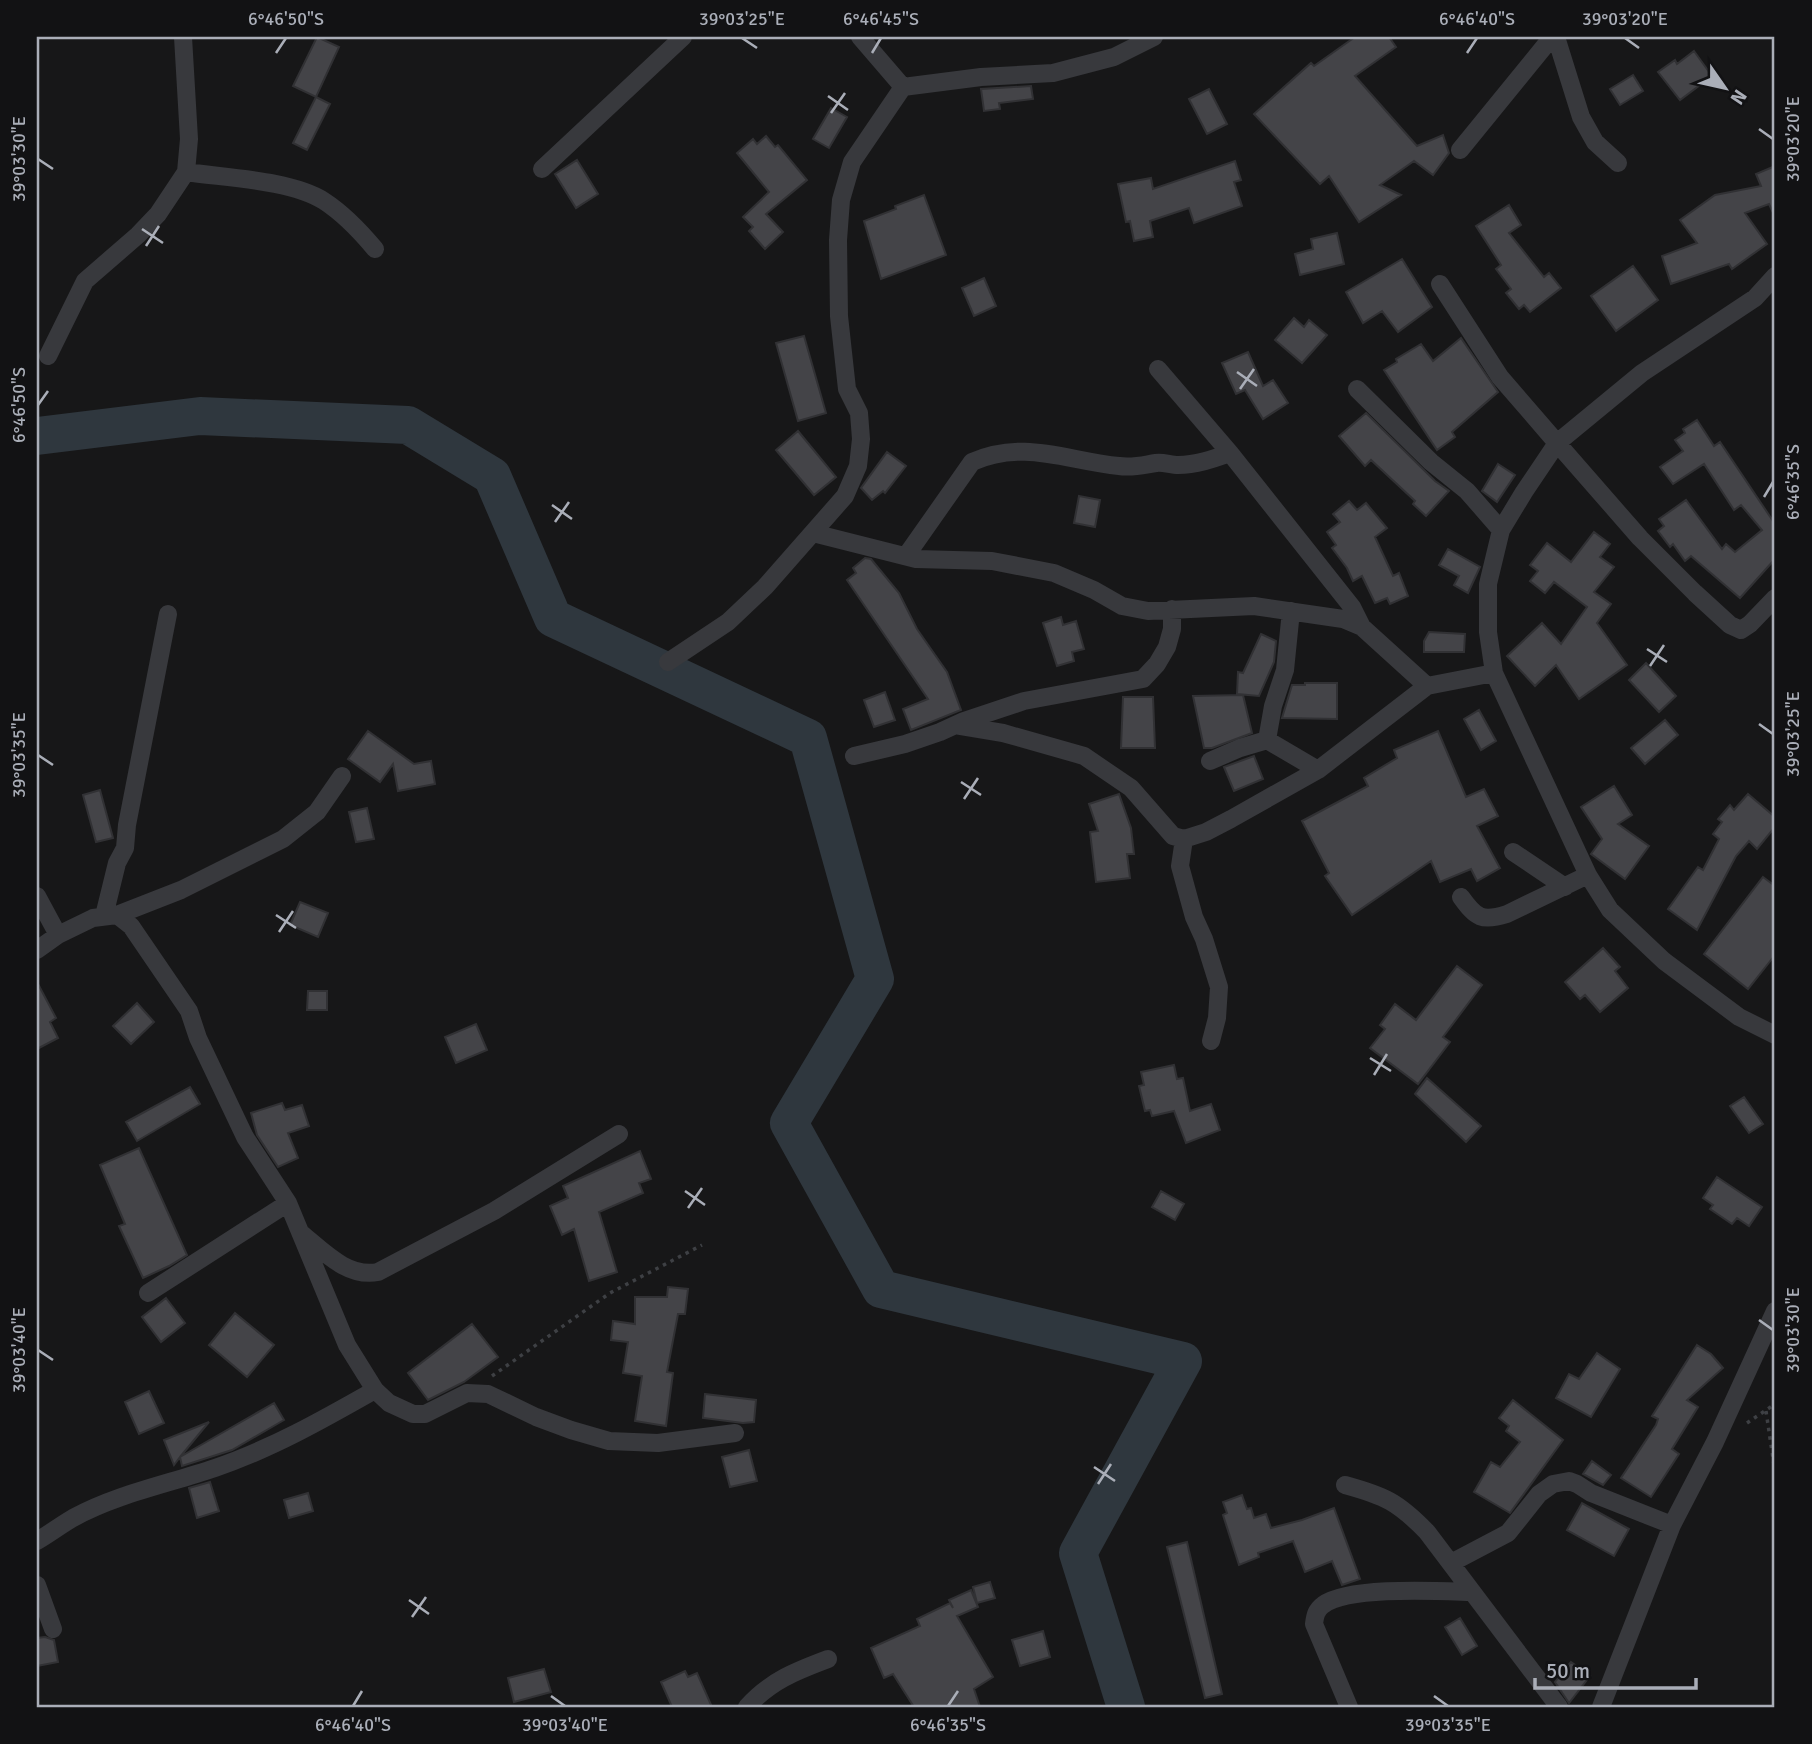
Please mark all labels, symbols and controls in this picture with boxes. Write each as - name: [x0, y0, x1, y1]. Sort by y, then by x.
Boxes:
- text: 6°46'50"S: [248, 8, 324, 30]
- text: 39°03'25"E: [699, 8, 785, 30]
- text: 6°46'45"S: [843, 8, 919, 30]
- text: 6°46'40"S: [1439, 8, 1515, 30]
- text: 39°03'20"E: [1582, 8, 1668, 30]
- north arrow: [1689, 52, 1759, 122]
- text: N: [1725, 85, 1752, 109]
- text: 39°03'20"E: [1782, 96, 1804, 182]
- text: 39°03'30"E: [8, 116, 30, 202]
- text: 6°46'50"S: [8, 367, 30, 443]
- text: 6°46'35"S: [1782, 444, 1804, 520]
- text: 39°03'25"E: [1782, 691, 1804, 777]
- text: 39°03'35"E: [8, 712, 30, 798]
- text: 39°03'30"E: [1782, 1287, 1804, 1373]
- text: 39°03'40"E: [8, 1307, 30, 1393]
- scale bar: [1535, 1646, 1696, 1690]
- text: 50 m: [1546, 1658, 1590, 1684]
- text: 6°46'40"S: [315, 1714, 391, 1736]
- text: 39°03'40"E: [522, 1714, 608, 1736]
- text: 6°46'35"S: [910, 1714, 986, 1736]
- text: 39°03'35"E: [1405, 1714, 1491, 1736]

